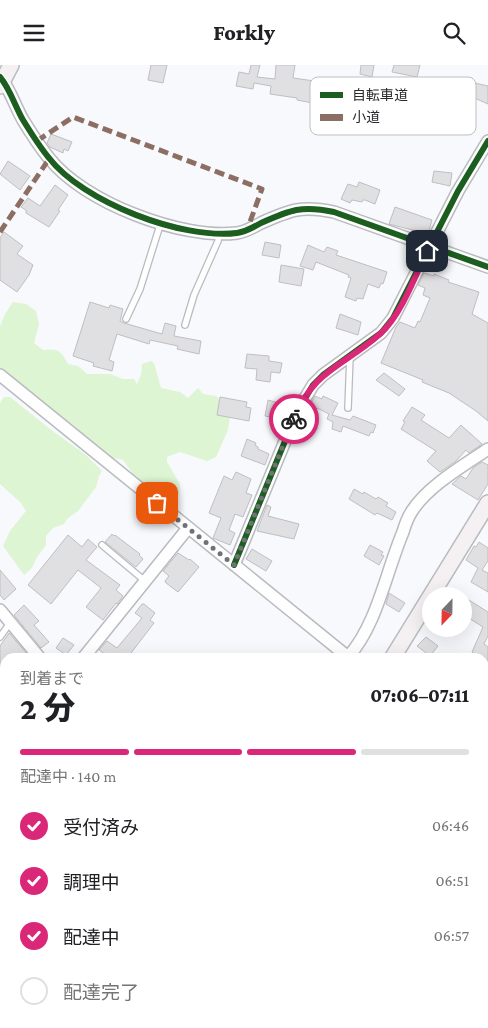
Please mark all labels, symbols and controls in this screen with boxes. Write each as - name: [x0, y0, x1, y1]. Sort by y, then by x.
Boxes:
- icon: menu: [20, 19, 48, 47]
- icon: search: [440, 19, 468, 47]
- text: Forkly: [213, 20, 275, 45]
- legend: [310, 77, 476, 135]
- text: 自転車道: [352, 87, 408, 103]
- text: 小道: [352, 109, 380, 125]
- pin: [406, 230, 448, 272]
- icon: home: [413, 237, 441, 265]
- courier: [269, 394, 319, 444]
- icon: bike: [280, 405, 308, 433]
- pin: [136, 482, 178, 524]
- icon: bag: [143, 489, 171, 517]
- north arrow: [422, 587, 472, 637]
- map controls: [422, 587, 472, 637]
- text: 到着まで: [20, 670, 84, 687]
- text: 07:06–07:11: [370, 685, 469, 706]
- text: 2 分: [20, 690, 75, 726]
- text: 配達中 · 140 m: [20, 768, 116, 785]
- icon: check: [20, 812, 48, 840]
- text: 受付済み: [63, 817, 139, 838]
- text: 06:46: [432, 817, 469, 834]
- icon: check: [20, 867, 48, 895]
- text: 調理中: [63, 872, 120, 893]
- text: 06:51: [435, 872, 469, 889]
- icon: check: [20, 922, 48, 950]
- text: 配達中: [63, 927, 120, 948]
- text: 06:57: [434, 927, 469, 944]
- text: 配達完了: [63, 982, 139, 1003]

